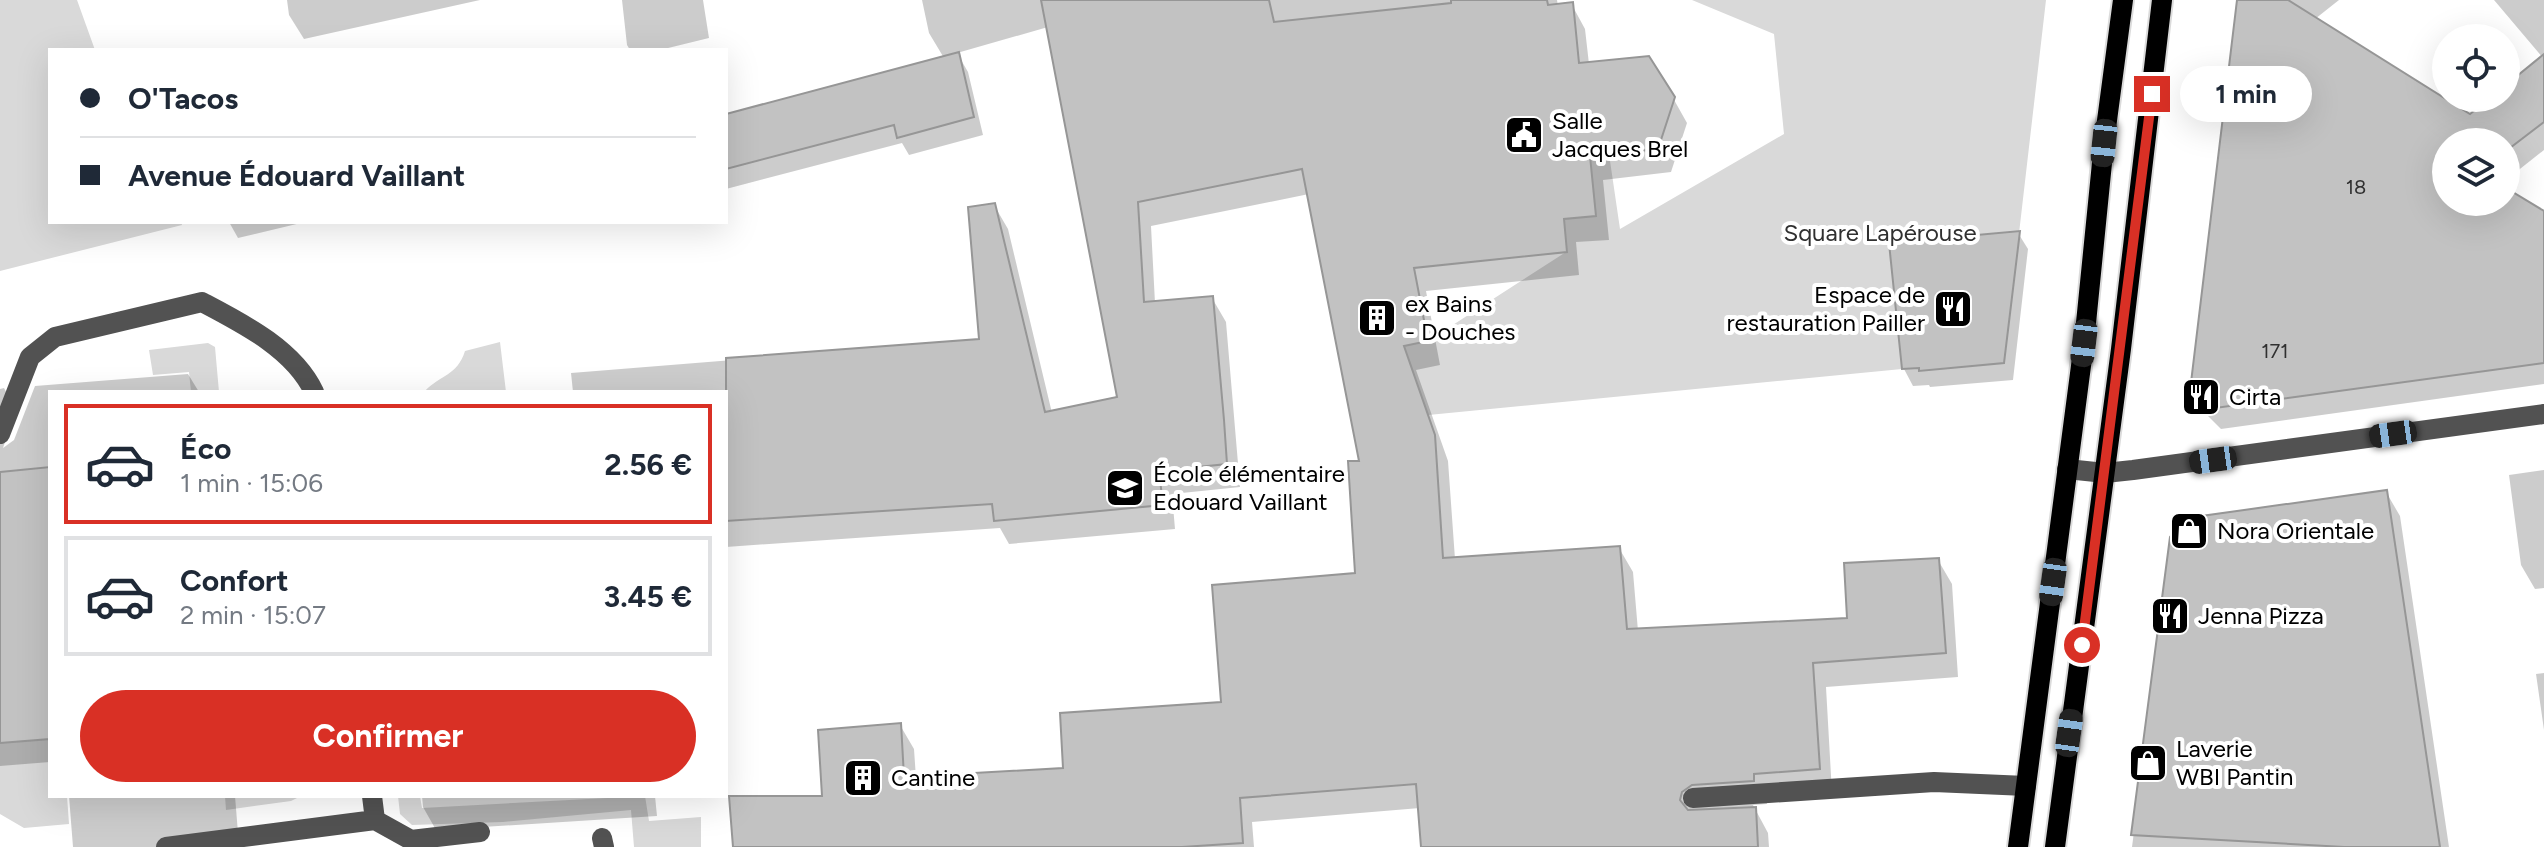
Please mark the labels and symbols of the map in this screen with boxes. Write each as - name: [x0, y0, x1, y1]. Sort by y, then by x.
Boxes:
- callout: 1 min: [2180, 66, 2312, 122]
- route end: [2134, 76, 2170, 112]
- place label: Salle Jacques Brel: [1552, 106, 1688, 163]
- public building icon: Salle Jacques Brel: [1503, 114, 1545, 156]
- car: [2090, 118, 2118, 168]
- house number: 18: [2346, 175, 2366, 199]
- park label: Square Lapérouse: [1783, 218, 1977, 247]
- place label: Espace de restauration Pailler: [1726, 280, 1925, 337]
- restaurant icon: Espace de restauration Pailler: [1932, 288, 1974, 330]
- place label: ex Bains - Douches: [1405, 289, 1515, 346]
- building icon: ex Bains - Douches: [1356, 297, 1398, 339]
- car: [2069, 318, 2099, 368]
- house number: 171: [2261, 339, 2289, 363]
- restaurant icon: Cirta: [2180, 376, 2222, 418]
- place label: Cirta: [2229, 382, 2281, 411]
- car: [2368, 419, 2418, 449]
- car: [2188, 445, 2238, 475]
- place label: École élémentaire Edouard Vaillant: [1153, 459, 1345, 516]
- school or university icon: École élémentaire Edouard Vaillant: [1104, 467, 1146, 509]
- shop icon: Nora Orientale: [2168, 510, 2210, 552]
- place label: Nora Orientale: [2217, 516, 2374, 545]
- car: [2038, 557, 2068, 607]
- restaurant icon: Jenna Pizza: [2149, 595, 2191, 637]
- place label: Jenna Pizza: [2198, 601, 2324, 630]
- route start: [2064, 627, 2100, 663]
- car: [2054, 708, 2084, 758]
- place label: Laverie WBI Pantin: [2176, 734, 2293, 791]
- shop icon: Laverie WBI Pantin: [2127, 742, 2169, 784]
- building icon: Cantine: [842, 757, 884, 799]
- place label: Cantine: [891, 763, 975, 792]

